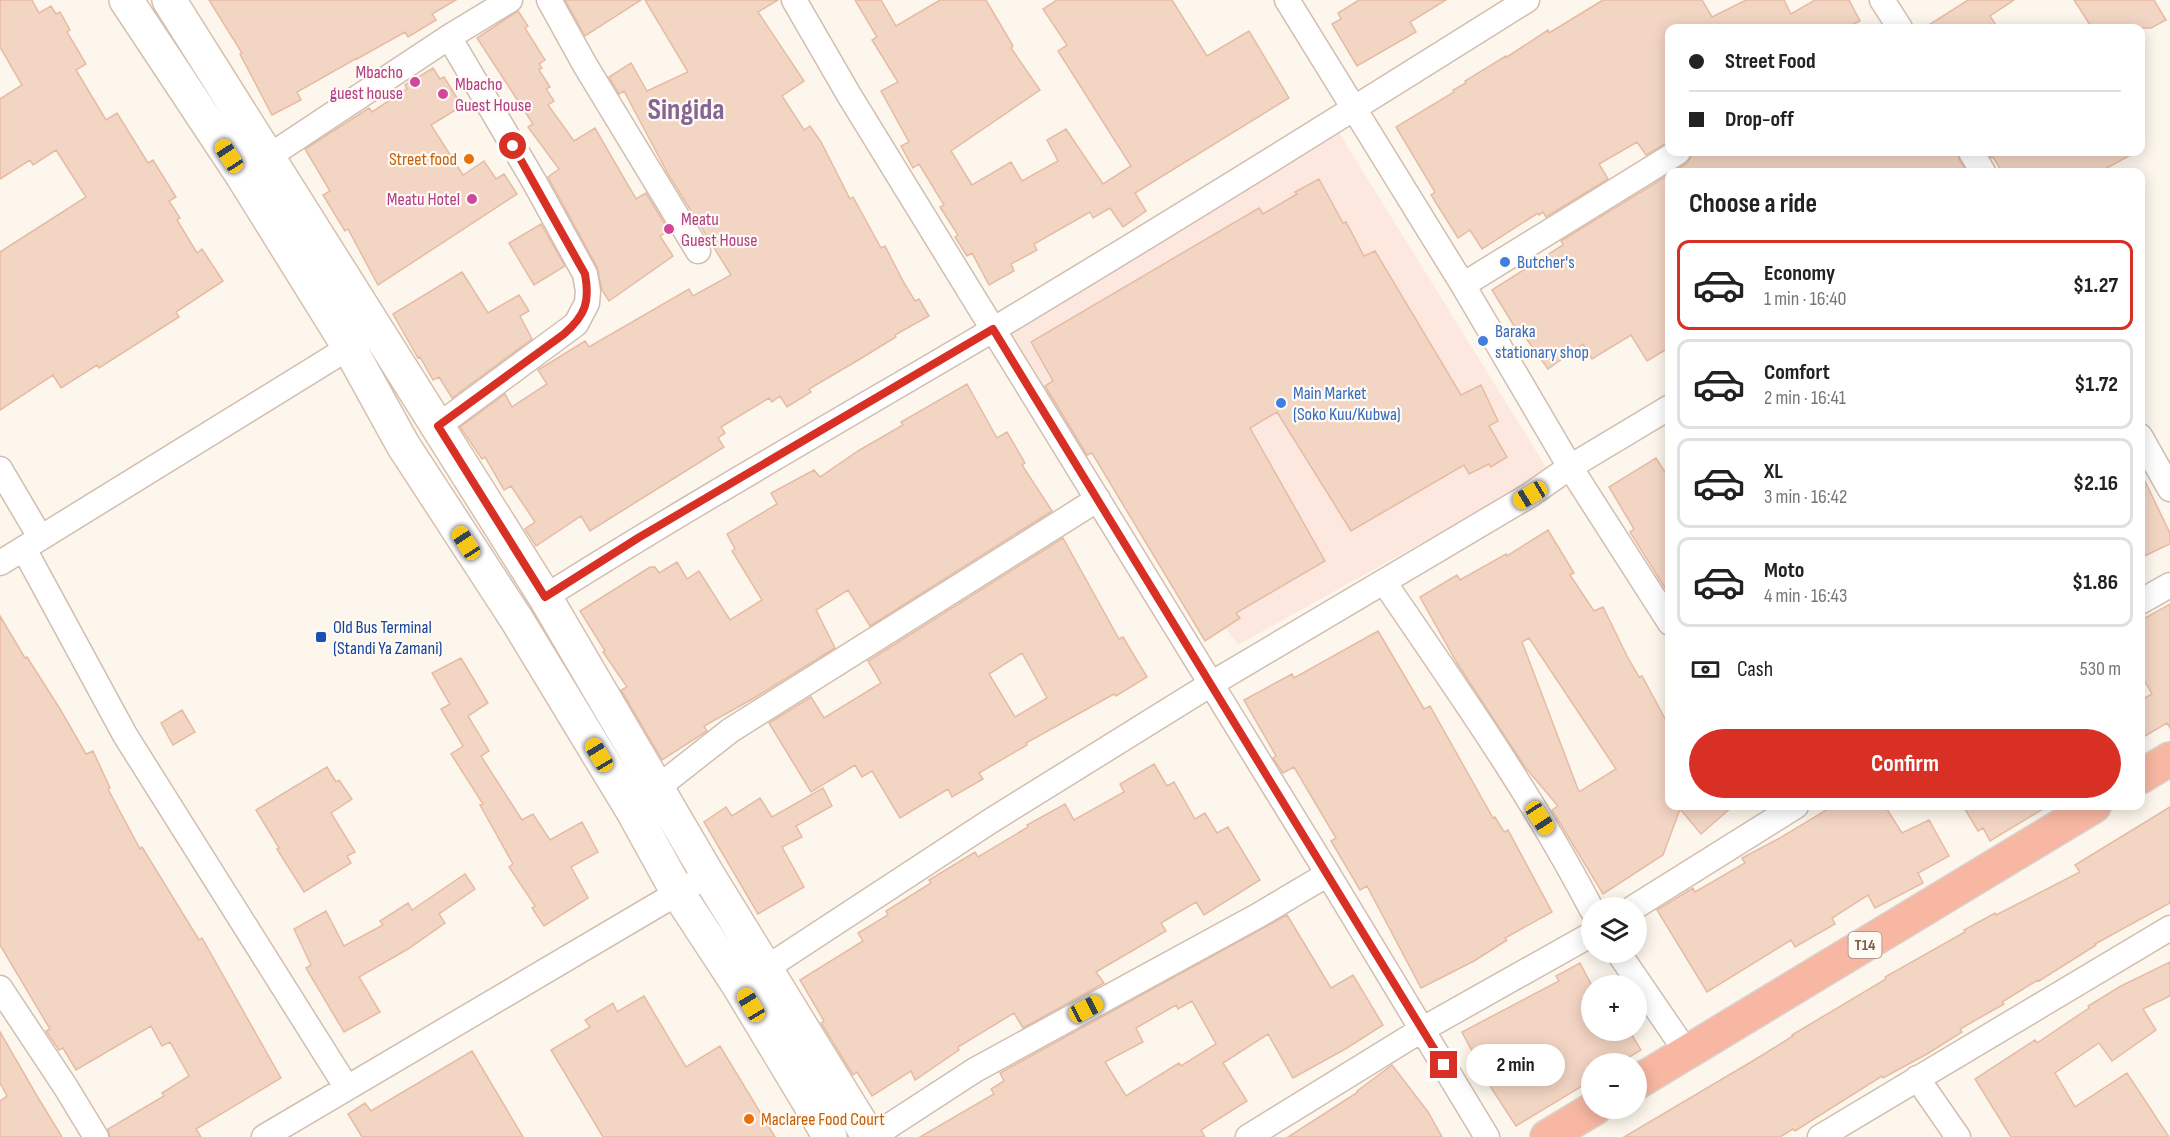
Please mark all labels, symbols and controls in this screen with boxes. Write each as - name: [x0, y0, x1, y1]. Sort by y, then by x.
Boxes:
- text: Street Food: [1725, 48, 1816, 75]
- place label: Mbacho guest house: [330, 62, 403, 104]
- place label: Mbacho Guest House: [455, 74, 531, 116]
- marker: Mbacho guest house: [408, 75, 422, 89]
- marker: Mbacho Guest House: [436, 87, 450, 101]
- district label: Singida: [647, 92, 725, 128]
- text: Drop-off: [1725, 106, 1794, 133]
- route start: [499, 132, 526, 159]
- car: [212, 136, 246, 176]
- place label: Street food: [389, 149, 457, 170]
- marker: Street food: [462, 152, 476, 166]
- text: Choose a ride: [1689, 188, 1817, 220]
- place label: Meatu Hotel: [387, 189, 460, 210]
- marker: Meatu Hotel: [465, 192, 479, 206]
- place label: Meatu Guest House: [681, 209, 757, 251]
- marker: Meatu Guest House: [662, 222, 676, 236]
- place label: Butcher's: [1517, 252, 1575, 273]
- marker: Butcher's: [1498, 255, 1512, 269]
- icon: car: [1692, 258, 1746, 312]
- text: Economy: [1764, 260, 1835, 287]
- text: $1.27: [2073, 272, 2118, 299]
- text: 1 min · 16:40: [1764, 287, 1846, 311]
- place label: Baraka stationary shop: [1495, 321, 1589, 363]
- marker: Baraka stationary shop: [1476, 334, 1490, 348]
- icon: car: [1692, 357, 1746, 411]
- text: Comfort: [1764, 359, 1830, 386]
- text: $1.72: [2074, 371, 2118, 398]
- place label: Main Market (Soko Kuu/Kubwa): [1293, 383, 1401, 425]
- text: 2 min · 16:41: [1764, 386, 1846, 410]
- marker: Main Market (Soko Kuu/Kubwa): [1274, 396, 1288, 410]
- icon: car: [1692, 456, 1746, 510]
- text: XL: [1764, 458, 1783, 485]
- text: $2.16: [2073, 470, 2118, 497]
- car: [1510, 478, 1550, 512]
- text: 3 min · 16:42: [1764, 485, 1847, 509]
- car: [449, 523, 483, 563]
- icon: car: [1692, 555, 1746, 609]
- text: Moto: [1764, 557, 1804, 584]
- text: $1.86: [2072, 569, 2118, 596]
- text: 4 min · 16:43: [1764, 584, 1847, 608]
- place label: Old Bus Terminal (Standi Ya Zamani): [333, 617, 443, 659]
- marker: Old Bus Terminal (Standi Ya Zamani): [314, 630, 328, 644]
- icon: cash: [1689, 653, 1722, 686]
- text: Cash: [1737, 656, 1773, 683]
- text: 530 m: [2080, 657, 2121, 681]
- button: Confirm: [1689, 729, 2121, 798]
- car: [582, 735, 616, 775]
- car: [1523, 798, 1557, 838]
- map controls: [1581, 897, 1647, 1119]
- button: layers: [1581, 897, 1647, 963]
- road number: T14: [1848, 932, 1882, 958]
- button: +: [1581, 975, 1647, 1041]
- car: [734, 985, 768, 1025]
- car: [1066, 993, 1106, 1025]
- callout: 2 min: [1465, 1044, 1564, 1086]
- route end: [1430, 1051, 1457, 1078]
- text: 2 min: [1496, 1053, 1535, 1077]
- button: −: [1581, 1053, 1647, 1119]
- place label: Maclaree Food Court: [761, 1109, 885, 1130]
- marker: Maclaree Food Court: [742, 1112, 756, 1126]

